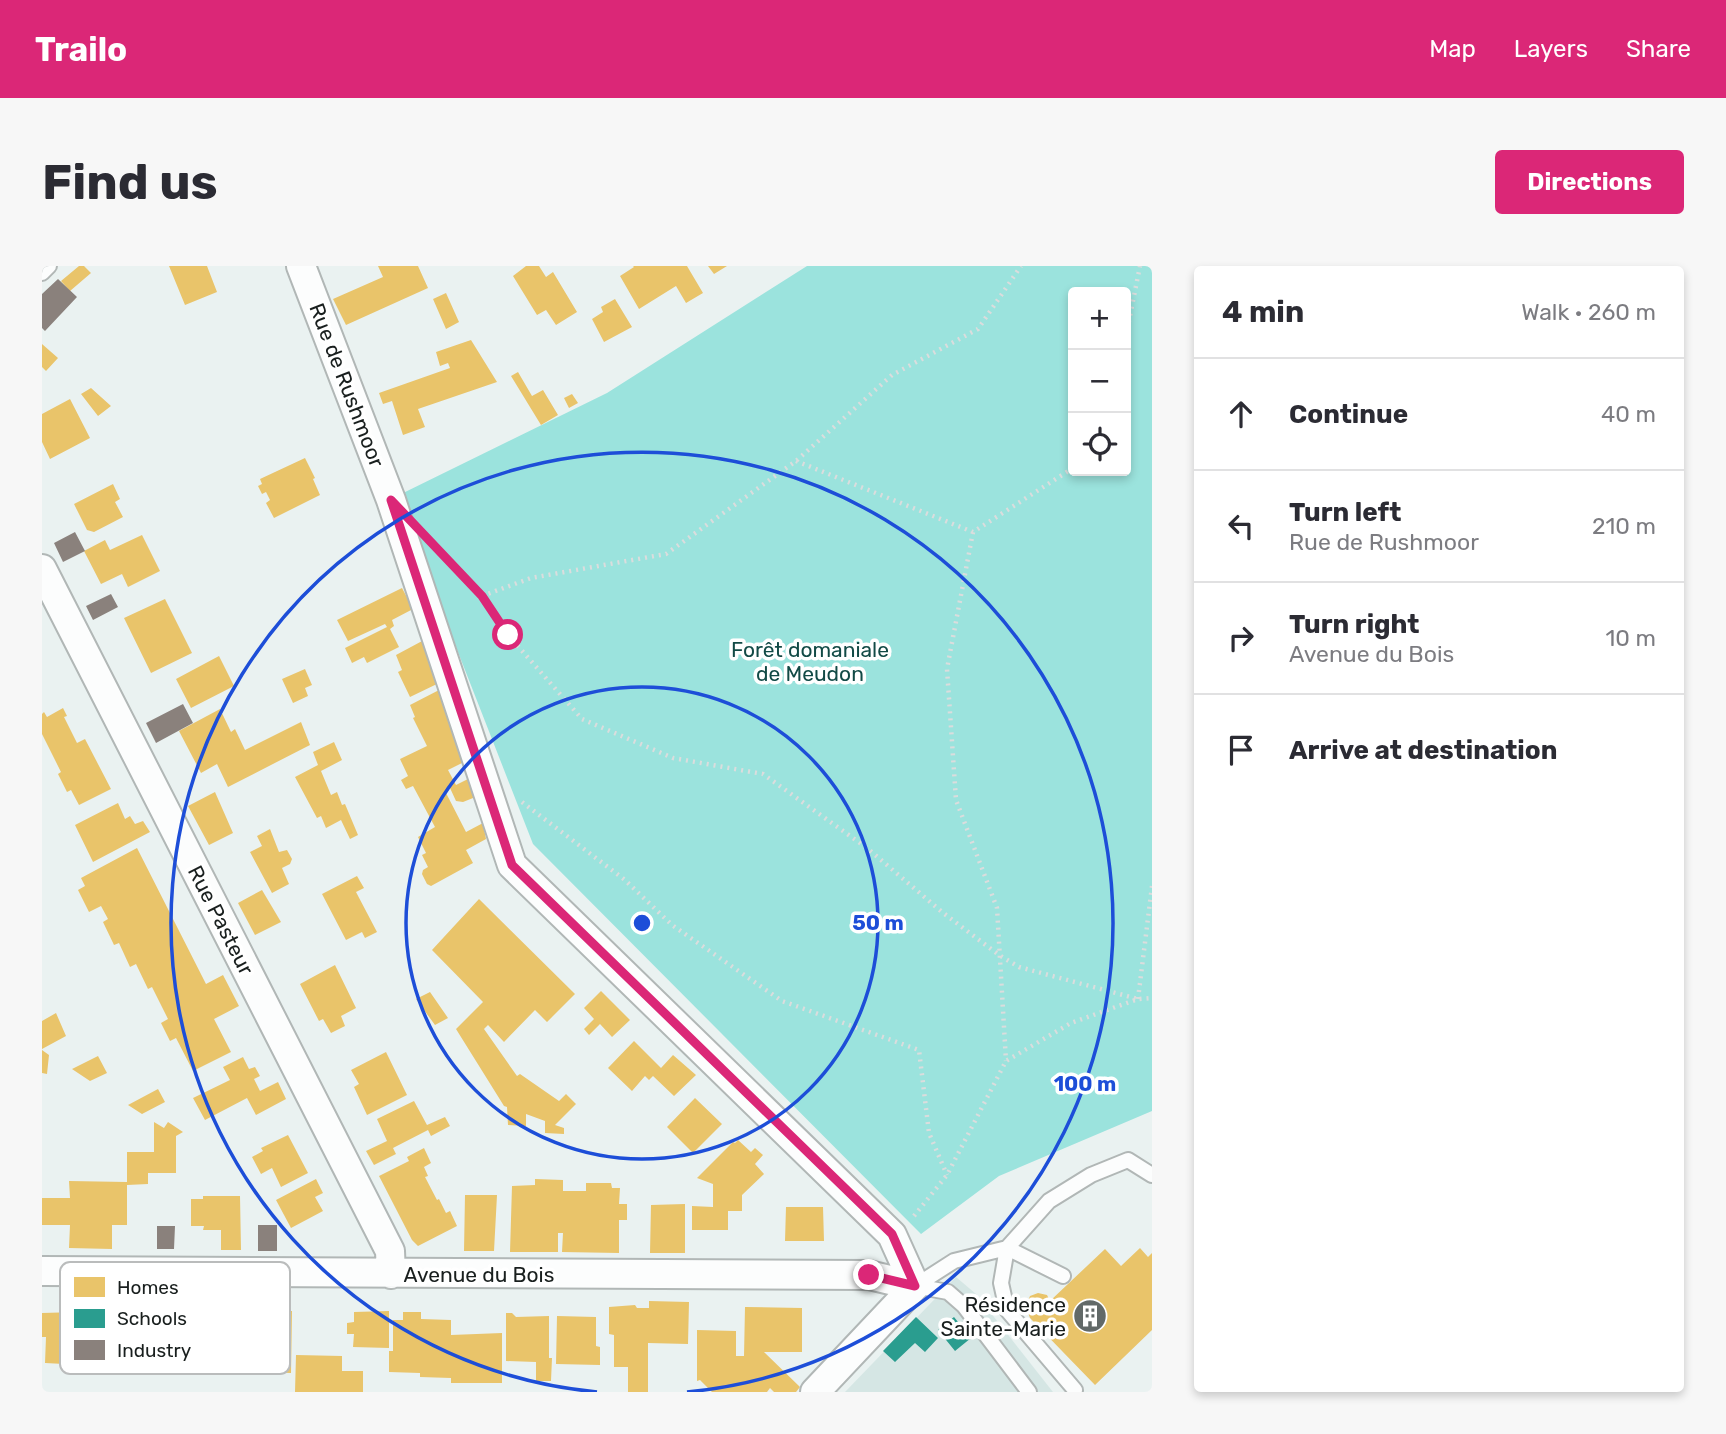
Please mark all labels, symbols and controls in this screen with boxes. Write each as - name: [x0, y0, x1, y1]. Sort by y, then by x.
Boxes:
- text: Trailo: [35, 30, 127, 69]
- text: Map: [1429, 35, 1476, 63]
- text: Layers: [1514, 35, 1588, 63]
- text: Share: [1626, 35, 1691, 63]
- button: Directions: [1495, 150, 1684, 214]
- text: Find us: [42, 153, 218, 211]
- map controls: [1068, 287, 1131, 476]
- button: +: [1068, 287, 1131, 350]
- text: 4 min: [1222, 294, 1304, 330]
- text: Walk · 260 m: [1521, 298, 1656, 326]
- street label: Rue de Rushmoor: [304, 300, 390, 470]
- button: −: [1068, 350, 1131, 413]
- icon: ahead: [1222, 395, 1260, 433]
- text: Continue: [1289, 399, 1408, 430]
- text: 40 m: [1601, 400, 1656, 428]
- button: locate: [1068, 413, 1131, 476]
- text: Turn left: [1289, 497, 1401, 528]
- icon: left: [1222, 507, 1260, 545]
- text: 210 m: [1592, 512, 1656, 540]
- text: Rue de Rushmoor: [1289, 528, 1479, 556]
- text: Turn right: [1289, 609, 1419, 640]
- route start: [492, 619, 523, 650]
- icon: right: [1222, 619, 1260, 657]
- text: 10 m: [1605, 624, 1656, 652]
- park label: Forêt domaniale de Meudon: [731, 637, 889, 686]
- text: Avenue du Bois: [1289, 640, 1454, 668]
- icon: arrive: [1222, 731, 1260, 769]
- text: Arrive at destination: [1289, 735, 1557, 766]
- street label: Rue Pasteur: [183, 861, 259, 979]
- text: 50 m: [852, 910, 904, 935]
- centre of rings: [630, 911, 654, 935]
- text: 100 m: [1054, 1071, 1116, 1096]
- route end: [853, 1259, 884, 1290]
- legend: [60, 1262, 290, 1374]
- street label: Avenue du Bois: [404, 1262, 554, 1287]
- text: Homes: [117, 1276, 179, 1299]
- place label: Résidence Sainte-Marie: [941, 1292, 1066, 1341]
- building icon: Résidence Sainte-Marie: [1071, 1297, 1109, 1335]
- text: Schools: [117, 1307, 187, 1330]
- text: Industry: [117, 1339, 191, 1362]

